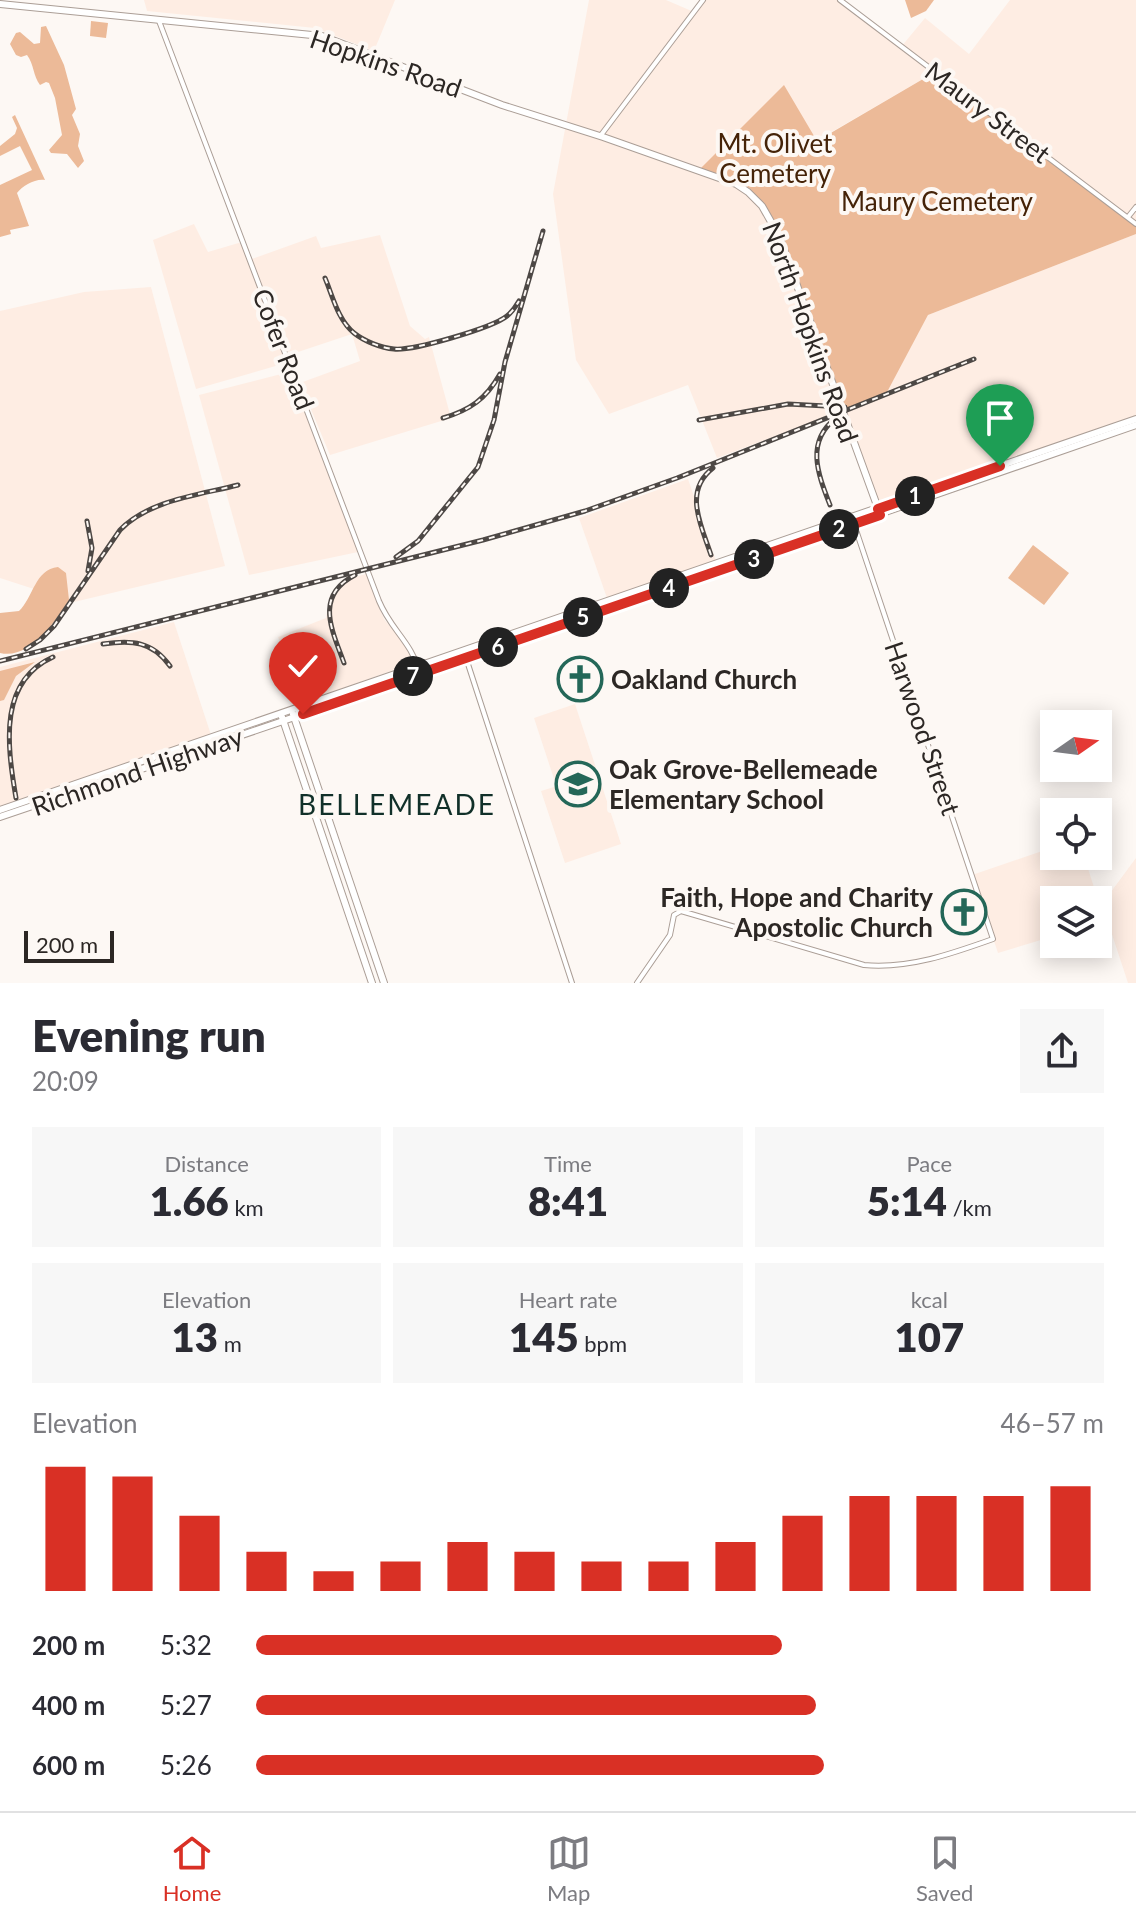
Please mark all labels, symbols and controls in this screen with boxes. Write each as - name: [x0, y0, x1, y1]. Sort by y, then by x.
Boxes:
- street label: Hopkins Road: [306, 22, 466, 104]
- street label: Maury Street: [919, 55, 1057, 170]
- park label: Mt. Olivet Cemetery: [718, 127, 833, 189]
- park label: Maury Cemetery: [841, 185, 1033, 217]
- street label: North Hopkins Road: [756, 217, 866, 447]
- street label: Cofer Road: [246, 284, 322, 414]
- pin: [966, 384, 1034, 466]
- icon: arrive: [978, 396, 1022, 440]
- pin: 1: [895, 476, 935, 516]
- text: 1: [909, 482, 921, 509]
- pin: 2: [819, 509, 859, 549]
- text: 2: [833, 515, 845, 542]
- pin: 3: [734, 539, 774, 579]
- text: 3: [748, 545, 760, 572]
- pin: 4: [649, 568, 689, 608]
- text: 4: [663, 574, 675, 601]
- pin: 5: [563, 597, 603, 637]
- text: 5: [577, 603, 589, 630]
- pin: 6: [478, 627, 518, 667]
- pin: [269, 632, 337, 714]
- text: 6: [492, 633, 504, 660]
- street label: Harwood Street: [878, 637, 968, 820]
- icon: check: [281, 644, 325, 688]
- church icon: Oakland Church: [556, 655, 604, 703]
- pin: 7: [393, 656, 433, 696]
- text: 7: [407, 662, 419, 689]
- place label: Oakland Church: [611, 663, 797, 695]
- north arrow: [1040, 710, 1112, 782]
- map controls: [1040, 710, 1112, 958]
- street label: Richmond Highway: [27, 720, 247, 822]
- place label: Oak Grove-Bellemeade Elementary School: [609, 753, 878, 815]
- school or university icon: Oak Grove-Bellemeade Elementary School: [554, 760, 602, 808]
- district label: BELLEMEADE: [298, 787, 496, 821]
- button: locate: [1040, 798, 1112, 870]
- place label: Faith, Hope and Charity Apostolic Church: [660, 881, 933, 943]
- button: layers: [1040, 886, 1112, 958]
- church icon: Faith, Hope and Charity Apostolic Church: [940, 888, 988, 936]
- scale bar: [24, 927, 114, 963]
- text: 200 m: [36, 931, 98, 958]
- text: Evening run: [32, 1009, 266, 1061]
- button: share: [1020, 1009, 1104, 1093]
- text: 20:09: [32, 1065, 99, 1097]
- text: Distance: [164, 1150, 249, 1177]
- text: Time: [544, 1150, 592, 1177]
- text: Pace: [906, 1150, 952, 1177]
- text: 1.66: [150, 1177, 229, 1225]
- text: 8:41: [528, 1177, 608, 1225]
- text: 5:14: [867, 1177, 947, 1225]
- text: km: [229, 1194, 264, 1221]
- text: /km: [947, 1194, 992, 1221]
- text: Elevation: [162, 1286, 251, 1313]
- text: Heart rate: [519, 1286, 617, 1313]
- text: kcal: [911, 1286, 948, 1313]
- text: 13: [172, 1313, 218, 1361]
- text: 145: [509, 1313, 579, 1361]
- text: 107: [895, 1313, 964, 1361]
- text: m: [218, 1330, 242, 1357]
- text: bpm: [579, 1330, 627, 1357]
- text: Elevation: [32, 1407, 138, 1439]
- text: 46–57 m: [1001, 1407, 1104, 1439]
- text: 200 m: [32, 1629, 105, 1661]
- text: 5:32: [160, 1629, 212, 1661]
- text: 400 m: [32, 1689, 105, 1721]
- text: 5:27: [160, 1689, 212, 1721]
- text: 600 m: [32, 1749, 105, 1781]
- text: 5:26: [160, 1749, 212, 1781]
- tab: Home: [163, 1831, 221, 1906]
- tab: Map: [547, 1831, 591, 1906]
- tab: Saved: [916, 1831, 973, 1906]

